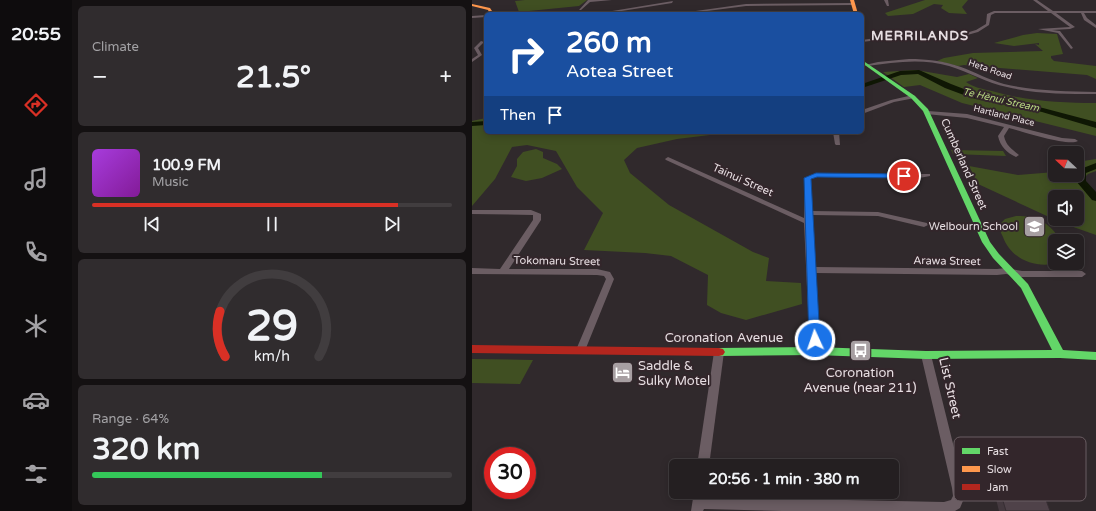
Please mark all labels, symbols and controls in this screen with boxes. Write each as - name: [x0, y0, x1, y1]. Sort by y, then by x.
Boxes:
- text: 20:55: [11, 23, 61, 45]
- text: 260 m: [566, 26, 652, 60]
- icon: right: [500, 28, 552, 80]
- district label: MERRILANDS: [871, 28, 969, 44]
- text: Climate: [92, 39, 139, 55]
- street label: Heta Road: [967, 57, 1013, 83]
- text: 21.5°: [236, 59, 311, 96]
- text: Aotea Street: [566, 60, 673, 82]
- text: −: [92, 64, 108, 90]
- text: +: [440, 64, 452, 90]
- water label: Te Hēnui Stream: [962, 85, 1041, 115]
- icon: directions: [22, 91, 50, 119]
- street label: Hartland Place: [972, 103, 1036, 129]
- icon: arrive: [544, 104, 566, 126]
- text: Then: [500, 106, 536, 124]
- street label: Cumberland Street: [938, 116, 990, 212]
- north arrow: [1048, 146, 1084, 182]
- map controls: [1048, 146, 1084, 270]
- text: 100.9 FM: [152, 156, 221, 174]
- pin: [887, 159, 921, 193]
- street label: Tainui Street: [711, 161, 775, 199]
- icon: music: [22, 165, 50, 193]
- icon: arrive: [893, 165, 915, 187]
- text: Music: [152, 174, 189, 190]
- button: sound: [1048, 190, 1084, 226]
- icon: previous: [141, 213, 163, 235]
- icon: pause: [261, 213, 283, 235]
- icon: next: [381, 213, 403, 235]
- school or university icon: Welbourn School: [1021, 213, 1047, 239]
- place label: Welbourn School: [929, 220, 1018, 233]
- button: layers: [1048, 234, 1084, 270]
- icon: phone: [22, 238, 50, 266]
- street label: Tokomaru Street: [514, 254, 600, 268]
- street label: Arawa Street: [913, 254, 981, 268]
- text: 29: [246, 301, 298, 351]
- icon: climate: [22, 312, 50, 340]
- position arrow: [794, 319, 836, 361]
- street label: Coronation Avenue: [665, 330, 783, 346]
- bus stop icon: Coronation Avenue (near 211): [847, 338, 873, 364]
- text: km/h: [254, 347, 290, 364]
- street label: List Street: [935, 356, 965, 420]
- place label: Saddle & Sulky Motel: [638, 358, 710, 389]
- hotel icon: Saddle & Sulky Motel: [609, 360, 635, 386]
- place label: Coronation Avenue (near 211): [803, 365, 917, 396]
- icon: car: [22, 386, 50, 414]
- text: Range · 64%: [92, 411, 169, 427]
- text: 320 km: [92, 431, 200, 468]
- legend: [954, 437, 1086, 501]
- text: Fast: [987, 445, 1008, 458]
- speed limit sign: 30: [484, 447, 536, 499]
- icon: filters: [22, 460, 50, 488]
- text: Slow: [987, 463, 1012, 476]
- text: 20:56 · 1 min · 380 m: [709, 470, 859, 488]
- text: Jam: [987, 481, 1008, 494]

